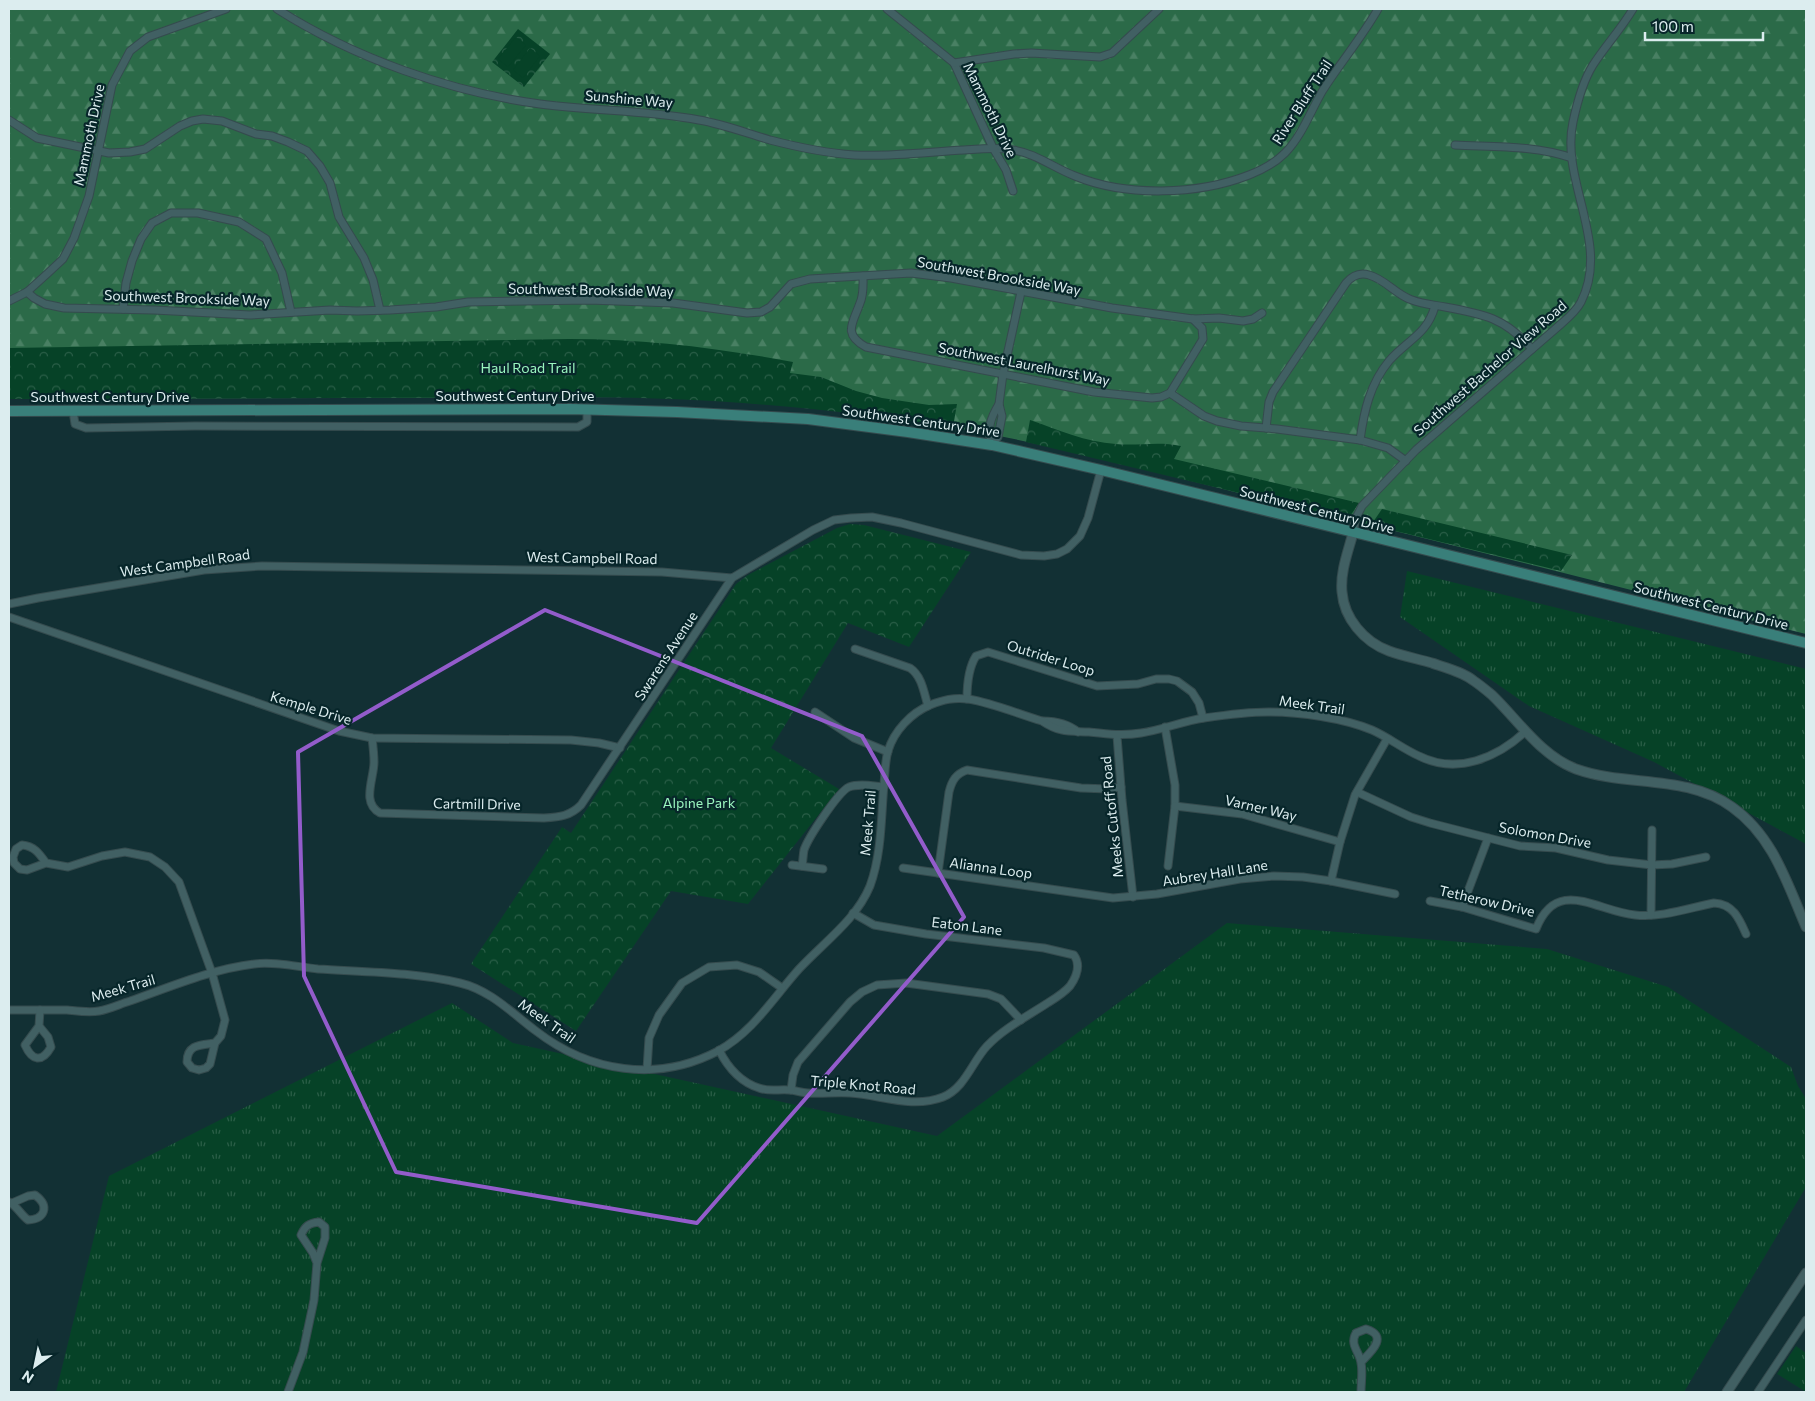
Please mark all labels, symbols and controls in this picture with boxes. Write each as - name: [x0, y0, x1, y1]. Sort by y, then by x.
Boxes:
- scale bar: [1645, 10, 1762, 42]
- text: 100 m: [1652, 17, 1694, 35]
- street label: River Bluff Trail: [1268, 56, 1335, 147]
- street label: Mammoth Drive: [960, 60, 1021, 160]
- street label: Mammoth Drive: [69, 82, 108, 187]
- street label: Sunshine Way: [584, 86, 674, 111]
- street label: Southwest Brookside Way: [916, 253, 1082, 298]
- street label: Southwest Brookside Way: [508, 280, 674, 299]
- street label: Southwest Brookside Way: [104, 286, 270, 309]
- street label: Southwest Bachelor View Road: [1410, 297, 1570, 439]
- street label: Southwest Laurelhurst Way: [937, 339, 1111, 388]
- park label: Haul Road Trail: [481, 359, 575, 376]
- street label: Southwest Century Drive: [436, 387, 595, 404]
- street label: Southwest Century Drive: [31, 388, 190, 405]
- street label: Southwest Century Drive: [841, 401, 1001, 440]
- street label: Southwest Century Drive: [1238, 482, 1396, 537]
- street label: West Campbell Road: [119, 545, 251, 580]
- street label: West Campbell Road: [526, 548, 658, 567]
- street label: Southwest Century Drive: [1632, 578, 1790, 633]
- street label: Swarens Avenue: [630, 608, 701, 703]
- street label: Outrider Loop: [1005, 636, 1097, 679]
- street label: Kemple Drive: [268, 687, 354, 728]
- street label: Meek Trail: [1278, 691, 1346, 718]
- street label: Meeks Cutoff Road: [1097, 755, 1126, 879]
- street label: Meek Trail: [856, 789, 879, 857]
- street label: Varner Way: [1223, 791, 1299, 824]
- street label: Cartmill Drive: [433, 794, 521, 813]
- park label: Alpine Park: [663, 794, 736, 811]
- street label: Solomon Drive: [1498, 818, 1593, 851]
- street label: Alianna Loop: [949, 853, 1033, 882]
- street label: Aubrey Hall Lane: [1161, 856, 1269, 889]
- street label: Tetherow Drive: [1438, 881, 1537, 920]
- street label: Eaton Lane: [931, 913, 1003, 938]
- street label: Meek Trail: [89, 970, 157, 1005]
- street label: Meek Trail: [515, 995, 579, 1047]
- street label: Triple Knot Road: [810, 1071, 916, 1098]
- north arrow: [10, 1341, 60, 1391]
- text: N: [19, 1367, 37, 1387]

